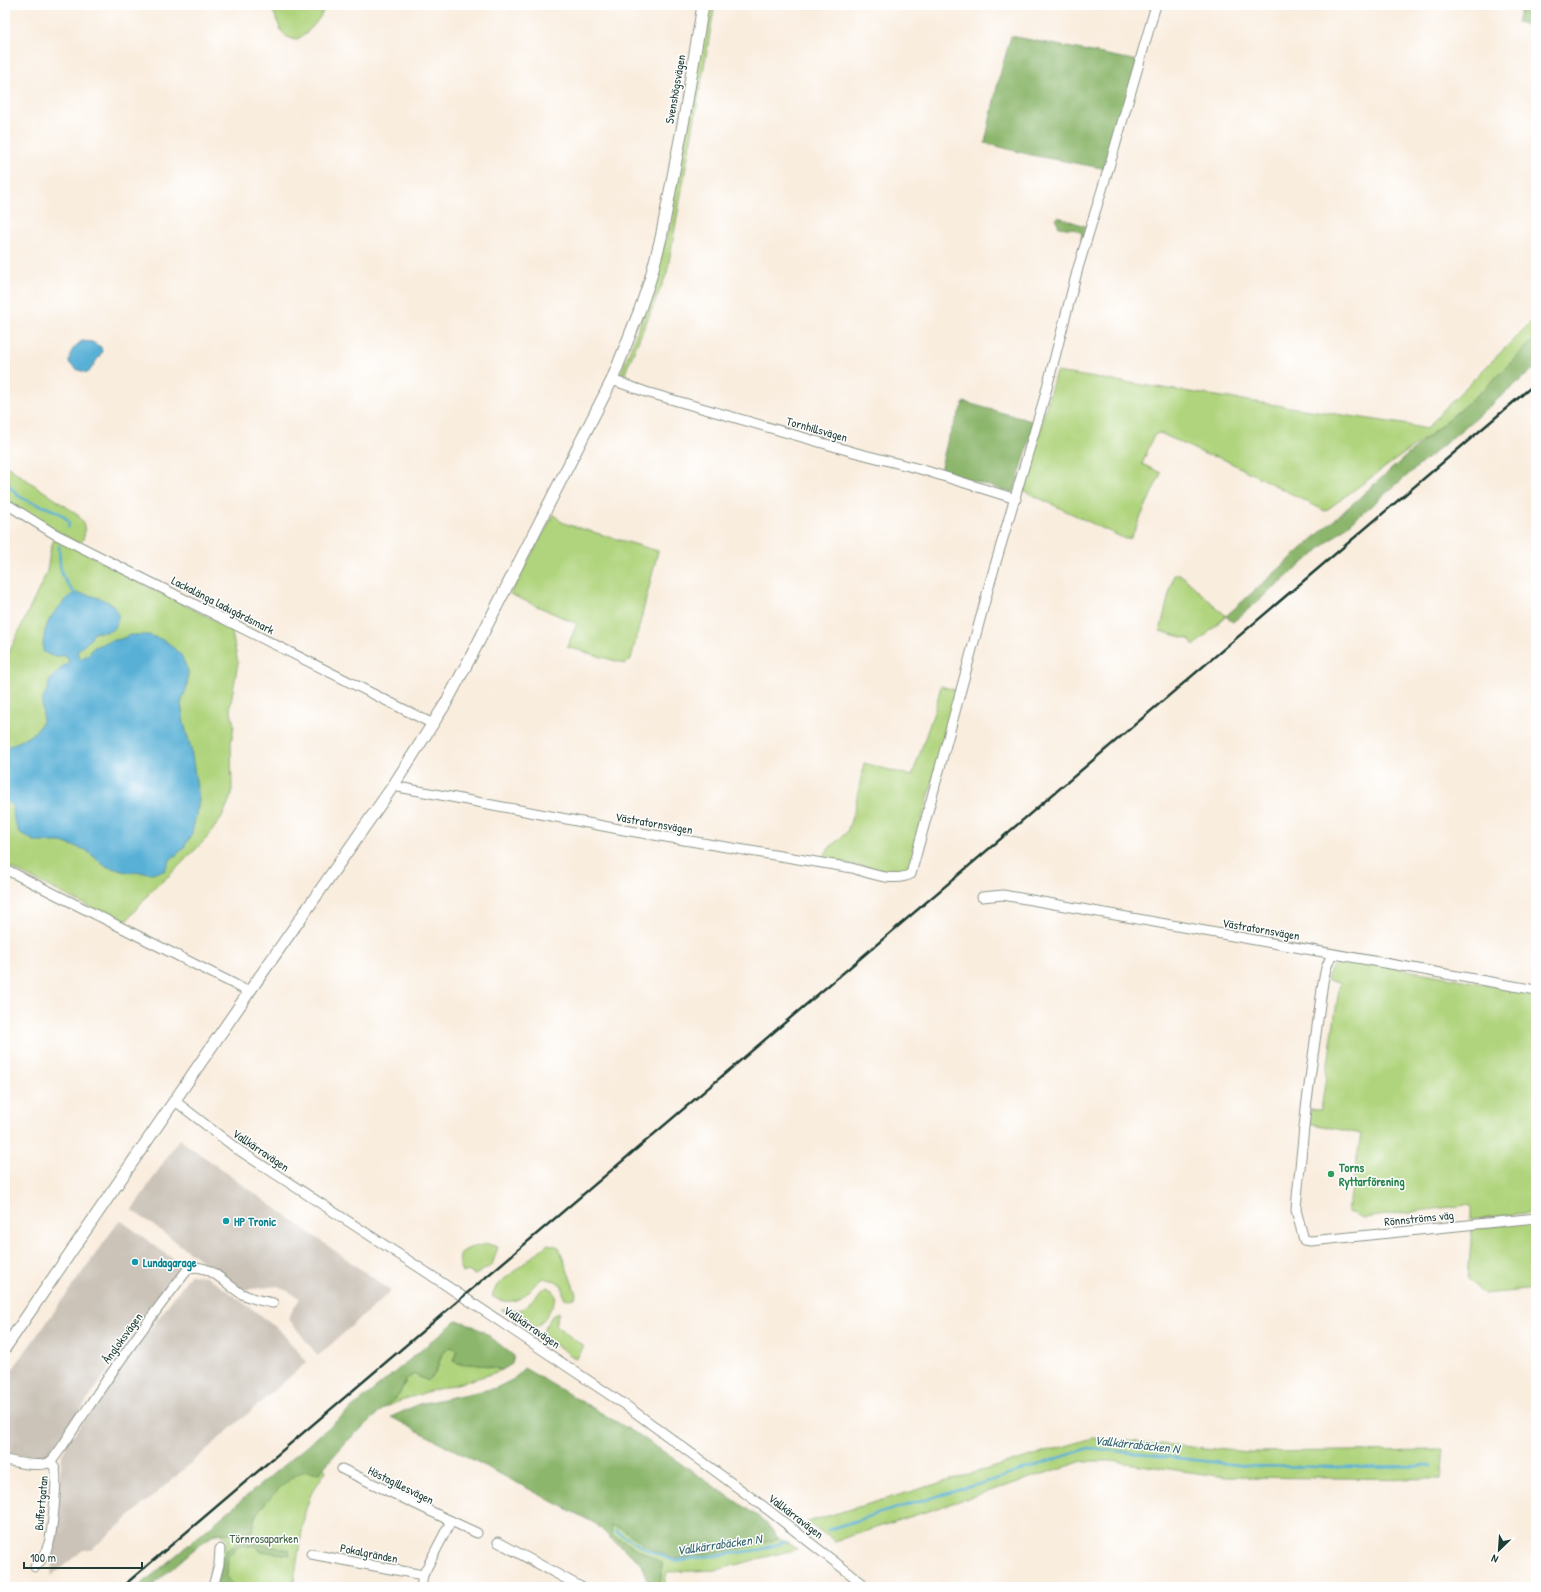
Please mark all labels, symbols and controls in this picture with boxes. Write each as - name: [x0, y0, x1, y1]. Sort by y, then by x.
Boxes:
- street label: Svenshögsvägen: [661, 53, 689, 125]
- street label: Tornhillsvägen: [784, 412, 850, 446]
- street label: Lackalänga ladugårdsmark: [169, 572, 277, 638]
- street label: Västratornsvägen: [614, 808, 694, 838]
- street label: Västratornsvägen: [1221, 914, 1301, 944]
- street label: Vallkärravägen: [229, 1125, 293, 1175]
- place label: Torns Ryttarförening: [1338, 1159, 1405, 1191]
- marker: Torns Ryttarförening: [1326, 1169, 1336, 1179]
- street label: Rönnströms väg: [1383, 1206, 1455, 1230]
- place label: HP Tronic: [234, 1213, 276, 1230]
- marker: HP Tronic: [221, 1216, 231, 1226]
- place label: Lundagarage: [143, 1254, 197, 1272]
- marker: Lundagarage: [130, 1257, 140, 1267]
- street label: Vallkärravägen: [500, 1302, 564, 1352]
- street label: Ångloksvägen: [98, 1309, 146, 1367]
- water label: Vallkärrabäcken N: [1094, 1431, 1183, 1458]
- street label: Höstagillesvägen: [365, 1462, 437, 1508]
- street label: Buffertgatan: [30, 1475, 52, 1531]
- street label: Vallkärravägen: [765, 1490, 827, 1542]
- water label: Vallkärrabäcken N: [675, 1529, 765, 1559]
- park label: Törnrosaparken: [230, 1530, 298, 1547]
- north arrow: [1479, 1530, 1519, 1570]
- street label: Pokalgränden: [339, 1539, 399, 1567]
- scale bar: [24, 1544, 142, 1570]
- text: 100 m: [30, 1549, 56, 1566]
- text: N: [1489, 1551, 1500, 1567]

